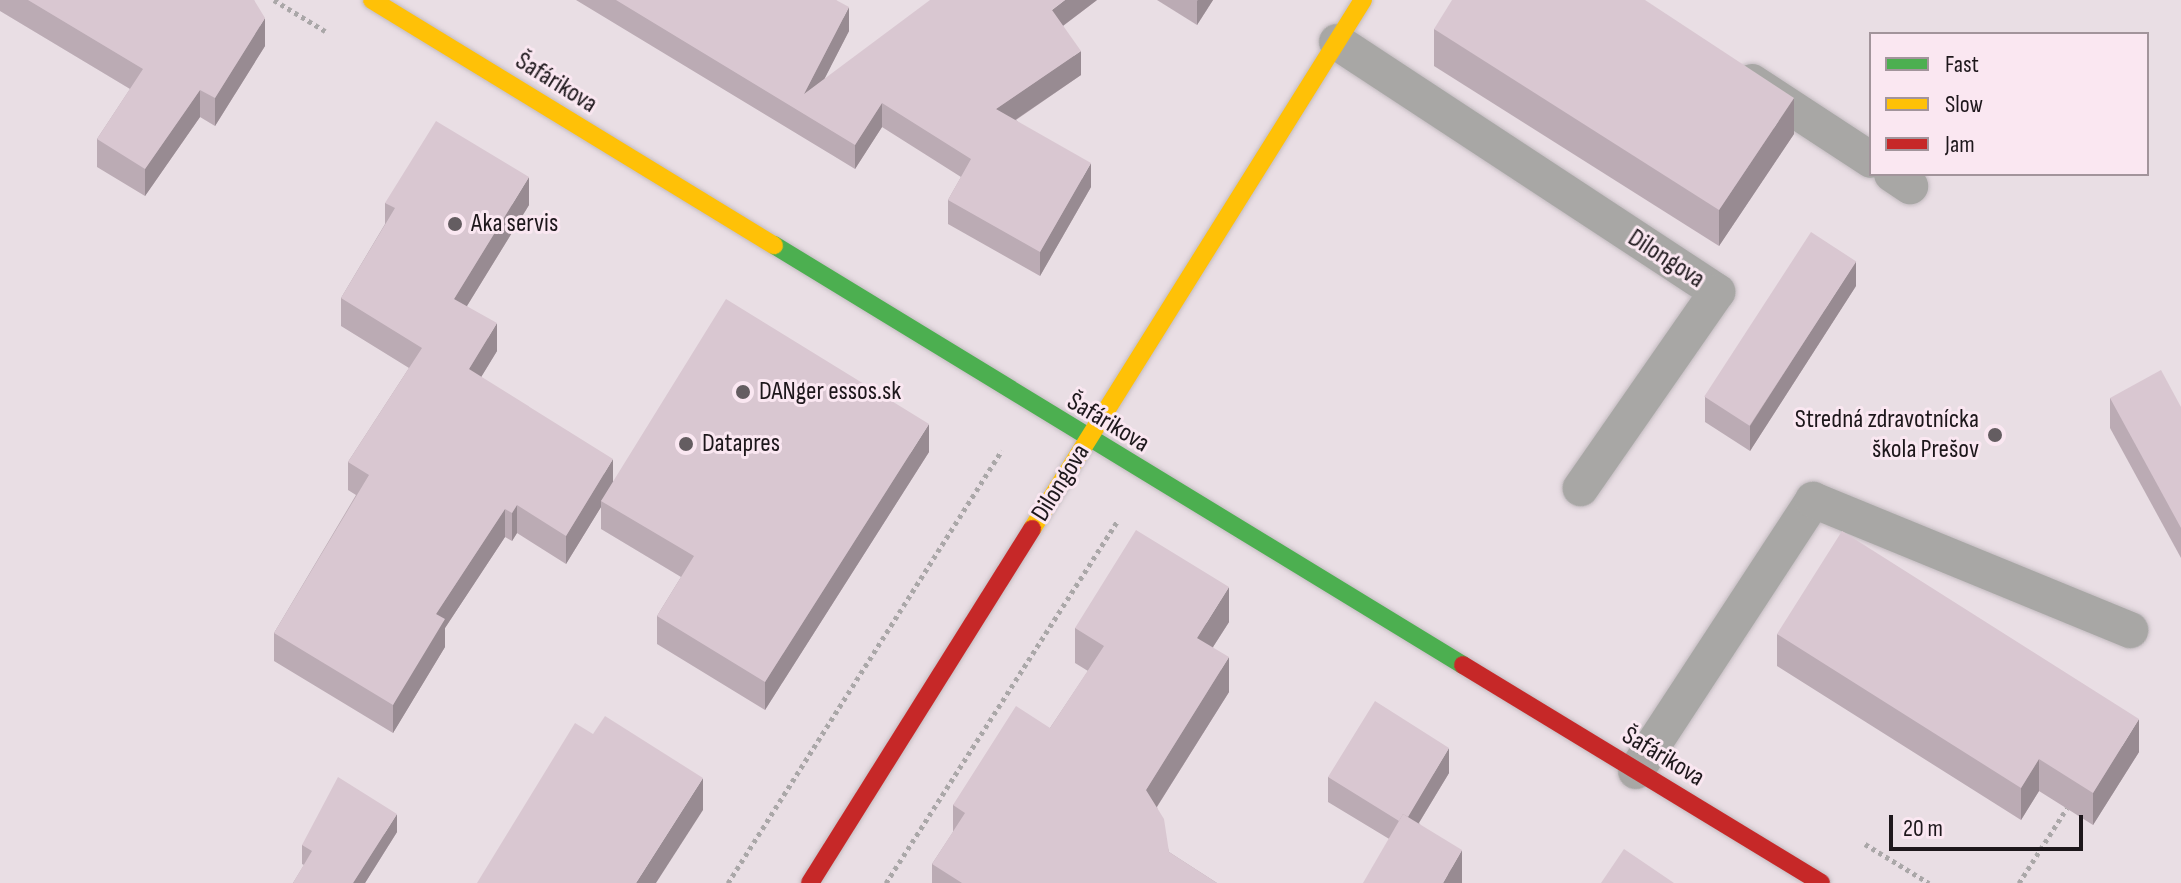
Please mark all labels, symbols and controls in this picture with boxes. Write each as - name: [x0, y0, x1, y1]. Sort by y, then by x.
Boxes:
- legend: [1869, 32, 2149, 176]
- street label: Šafárikova: [509, 46, 603, 120]
- text: Fast: [1945, 50, 1979, 79]
- text: Slow: [1945, 90, 1983, 119]
- text: Jam: [1945, 130, 1975, 159]
- place label: Aka servis: [471, 208, 558, 240]
- marker: Aka servis: [446, 215, 464, 233]
- street label: Dilongova: [1622, 223, 1710, 295]
- place label: DANger essos.sk: [759, 376, 901, 408]
- marker: DANger essos.sk: [734, 383, 752, 401]
- street label: Šafárikova: [1061, 386, 1155, 460]
- place label: Stredná zdravotnícka škola Prešov: [1795, 404, 1979, 466]
- marker: Stredná zdravotnícka škola Prešov: [1986, 426, 2004, 444]
- place label: Datapres: [702, 428, 780, 460]
- marker: Datapres: [677, 435, 695, 453]
- street label: Dilongova: [1025, 439, 1097, 527]
- street label: Šafárikova: [1616, 720, 1710, 794]
- scale bar: [1893, 799, 2087, 849]
- text: 20 m: [1903, 814, 1943, 843]

